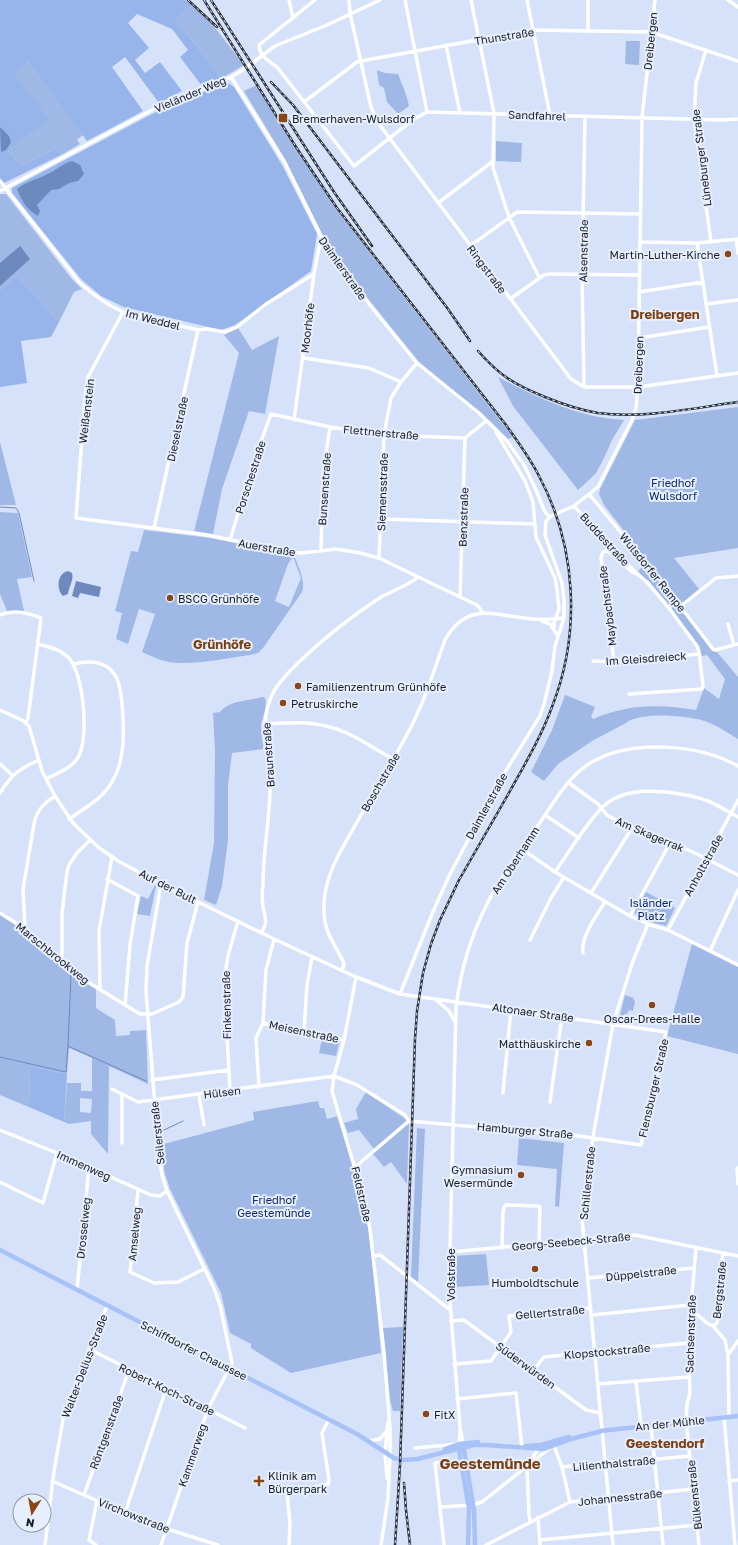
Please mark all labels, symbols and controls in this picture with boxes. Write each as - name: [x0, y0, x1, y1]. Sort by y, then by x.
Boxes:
- street label: Dreibergen: [640, 11, 660, 71]
- street label: Thunstraße: [473, 25, 535, 47]
- street label: Vieländer Weg: [152, 73, 228, 115]
- street label: Sandfahrel: [508, 107, 567, 123]
- street label: Lüneburger Straße: [689, 109, 713, 207]
- marker: Bremerhaven-Wulsdorf: [277, 112, 289, 124]
- place label: Bremerhaven-Wulsdorf: [292, 112, 415, 125]
- street label: Alsenstraße: [576, 219, 590, 283]
- street label: Daimlerstraße: [316, 234, 370, 302]
- street label: Ringstraße: [465, 242, 509, 296]
- place label: Martin-Luther-Kirche: [610, 248, 720, 261]
- marker: Martin-Luther-Kirche: [723, 249, 733, 259]
- street label: Moorhöfe: [297, 302, 317, 354]
- street label: Im Weddel: [124, 306, 182, 332]
- district label: Dreibergen: [630, 306, 700, 322]
- street label: Dreibergen: [630, 336, 646, 394]
- street label: Weißenstein: [76, 378, 96, 444]
- street label: Dieselstraße: [164, 395, 190, 463]
- street label: Flettnerstraße: [343, 422, 419, 442]
- street label: Porschestraße: [232, 439, 268, 515]
- street label: Bunsenstraße: [315, 452, 333, 526]
- street label: Siemensstraße: [374, 453, 390, 531]
- park label: Friedhof Wulsdorf: [649, 476, 697, 502]
- street label: Benzstraße: [455, 487, 471, 547]
- street label: Buddestraße: [578, 510, 632, 568]
- street label: Wulsdorfer Rampe: [617, 530, 689, 614]
- street label: Auerstraße: [237, 536, 297, 558]
- street label: Maybachstraße: [596, 565, 618, 647]
- place label: BSCG Grünhöfe: [178, 592, 259, 605]
- marker: BSCG Grünhöfe: [165, 593, 175, 603]
- district label: Grünhöfe: [193, 636, 251, 652]
- street label: Im Gleisdreieck: [605, 649, 687, 667]
- place label: Familienzentrum Grünhöfe: [306, 680, 446, 693]
- marker: Familienzentrum Grünhöfe: [293, 681, 303, 691]
- place label: Petruskirche: [291, 697, 358, 710]
- marker: Petruskirche: [278, 698, 288, 708]
- street label: Braunstraße: [259, 722, 277, 788]
- street label: Boschstraße: [358, 750, 402, 814]
- street label: Daimlerstraße: [462, 770, 510, 842]
- street label: Am Skagerrak: [614, 814, 686, 854]
- street label: Am Oberhamm: [488, 824, 542, 896]
- street label: Anholtstraße: [681, 832, 725, 898]
- street label: Auf der Bult: [137, 866, 199, 906]
- park label: Isländer Platz: [629, 896, 673, 922]
- street label: Marschbrookweg: [14, 919, 92, 987]
- street label: Finkenstraße: [219, 970, 233, 1040]
- street label: Altonaer Straße: [491, 1000, 575, 1024]
- marker: Oscar-Drees-Halle: [647, 1000, 657, 1010]
- place label: Oscar-Drees-Halle: [604, 1012, 700, 1025]
- street label: Meisenstraße: [268, 1017, 340, 1045]
- place label: Matthäuskirche: [499, 1037, 581, 1050]
- street label: Flensburger Straße: [635, 1037, 671, 1139]
- marker: Matthäuskirche: [584, 1038, 594, 1048]
- street label: Hülsen: [203, 1083, 241, 1101]
- street label: Seilerstraße: [147, 1101, 167, 1165]
- street label: Hamburger Straße: [476, 1119, 574, 1141]
- street label: Schillerstraße: [577, 1146, 597, 1220]
- street label: Immenweg: [55, 1147, 113, 1183]
- place label: Gymnasium Wesermünde: [444, 1163, 513, 1189]
- street label: Feldstraße: [349, 1165, 375, 1223]
- marker: Gymnasium Wesermünde: [516, 1170, 526, 1180]
- park label: Friedhof Geestemünde: [237, 1193, 311, 1219]
- street label: Drosselweg: [73, 1197, 93, 1259]
- street label: Amselweg: [125, 1206, 143, 1262]
- street label: Georg-Seebeck-Straße: [511, 1229, 631, 1253]
- street label: Voßstraße: [444, 1248, 457, 1302]
- street label: Bergstraße: [709, 1260, 729, 1320]
- street label: Düppelstraße: [605, 1263, 677, 1283]
- marker: Humboldtschule: [530, 1264, 540, 1274]
- place label: Humboldtschule: [491, 1276, 579, 1289]
- street label: Sachsenstraße: [682, 1295, 698, 1373]
- street label: Gellertstraße: [515, 1302, 585, 1322]
- street label: Walter-Delius-Straße: [58, 1312, 110, 1420]
- street label: Schiffdorfer Chaussee: [139, 1318, 249, 1382]
- street label: Süderwürden: [493, 1339, 559, 1391]
- street label: Klopstockstraße: [563, 1341, 651, 1361]
- street label: Robert-Koch-Straße: [117, 1360, 217, 1418]
- street label: Röntgenstraße: [86, 1393, 126, 1471]
- place label: FitX: [434, 1408, 455, 1421]
- marker: FitX: [421, 1409, 431, 1419]
- street label: An der Mühle: [635, 1413, 705, 1433]
- street label: Kammerweg: [175, 1422, 209, 1488]
- district label: Geestendorf: [626, 1435, 705, 1451]
- street label: Lilienthalstraße: [572, 1453, 656, 1473]
- district label: Geestemünde: [439, 1454, 541, 1472]
- street label: Bülkenstraße: [684, 1459, 704, 1531]
- place label: Klinik am Bürgerpark: [268, 1469, 327, 1495]
- marker: Klinik am Bürgerpark: [253, 1475, 265, 1487]
- street label: Johannesstraße: [577, 1486, 663, 1508]
- north arrow: [12, 1493, 52, 1533]
- street label: Virchowstraße: [96, 1495, 172, 1535]
- text: N: [25, 1516, 35, 1530]

